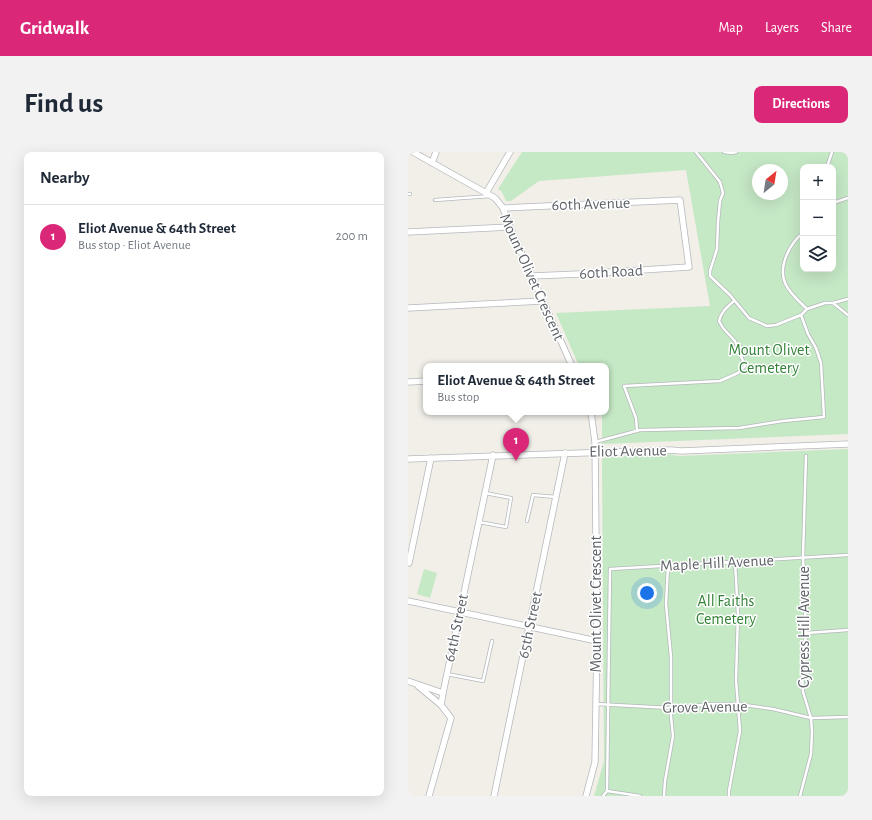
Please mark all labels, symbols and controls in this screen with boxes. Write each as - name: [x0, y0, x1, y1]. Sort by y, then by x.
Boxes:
- text: Gridwalk: [20, 19, 89, 38]
- text: Map: [718, 21, 743, 35]
- text: Layers: [765, 21, 799, 35]
- text: Share: [821, 21, 852, 35]
- button: Directions: [754, 86, 848, 123]
- text: Find us: [24, 90, 103, 118]
- north arrow: [752, 164, 788, 200]
- map controls: [800, 164, 836, 272]
- button: +: [800, 164, 836, 200]
- text: Nearby: [40, 169, 90, 186]
- street label: 60th Avenue: [551, 195, 631, 213]
- button: −: [800, 200, 836, 236]
- street label: Mount Olivet Crescent: [497, 211, 567, 343]
- text: Eliot Avenue & 64th Street: [78, 221, 236, 236]
- text: 1: [51, 230, 55, 243]
- text: 200 m: [336, 230, 368, 243]
- button: layers: [800, 236, 836, 272]
- text: Bus stop · Eliot Avenue: [78, 239, 191, 252]
- street label: 60th Road: [579, 262, 643, 282]
- park label: Mount Olivet Cemetery: [728, 342, 810, 377]
- popup: [423, 363, 609, 415]
- text: Eliot Avenue & 64th Street: [437, 373, 595, 388]
- text: Bus stop: [437, 391, 479, 404]
- pin: 1: [503, 428, 529, 461]
- street label: Eliot Avenue: [589, 442, 667, 460]
- street label: Mount Olivet Crescent: [588, 535, 604, 673]
- street label: Maple Hill Avenue: [660, 552, 774, 574]
- street label: Cypress Hill Avenue: [796, 566, 813, 688]
- your location: [637, 583, 657, 603]
- street label: 65th Street: [515, 590, 545, 660]
- street label: 64th Street: [441, 593, 471, 663]
- park label: All Faiths Cemetery: [696, 593, 756, 628]
- street label: Grove Avenue: [662, 698, 748, 716]

